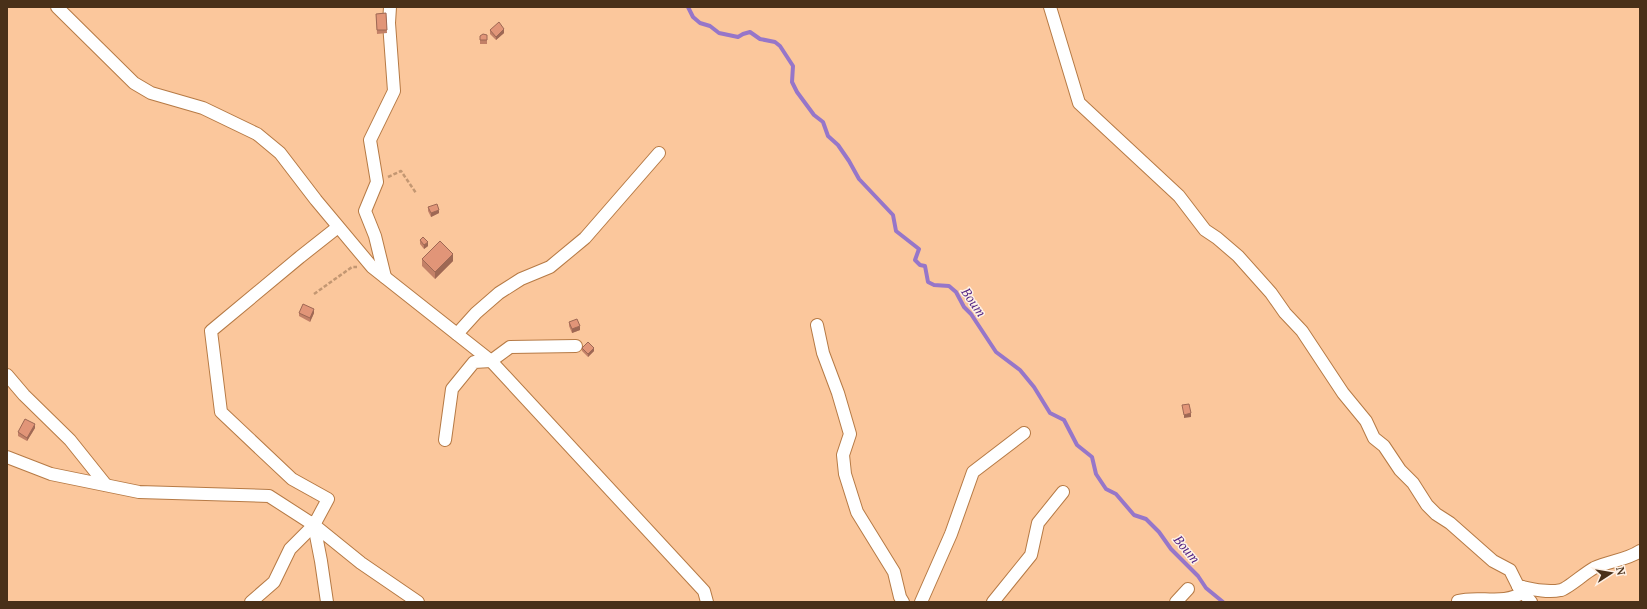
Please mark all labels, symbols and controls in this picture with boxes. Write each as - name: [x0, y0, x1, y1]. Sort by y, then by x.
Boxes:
- water label: Boum: [957, 283, 991, 320]
- water label: Boum: [1169, 530, 1204, 567]
- north arrow: [1591, 553, 1631, 593]
- text: N: [1613, 565, 1629, 577]

